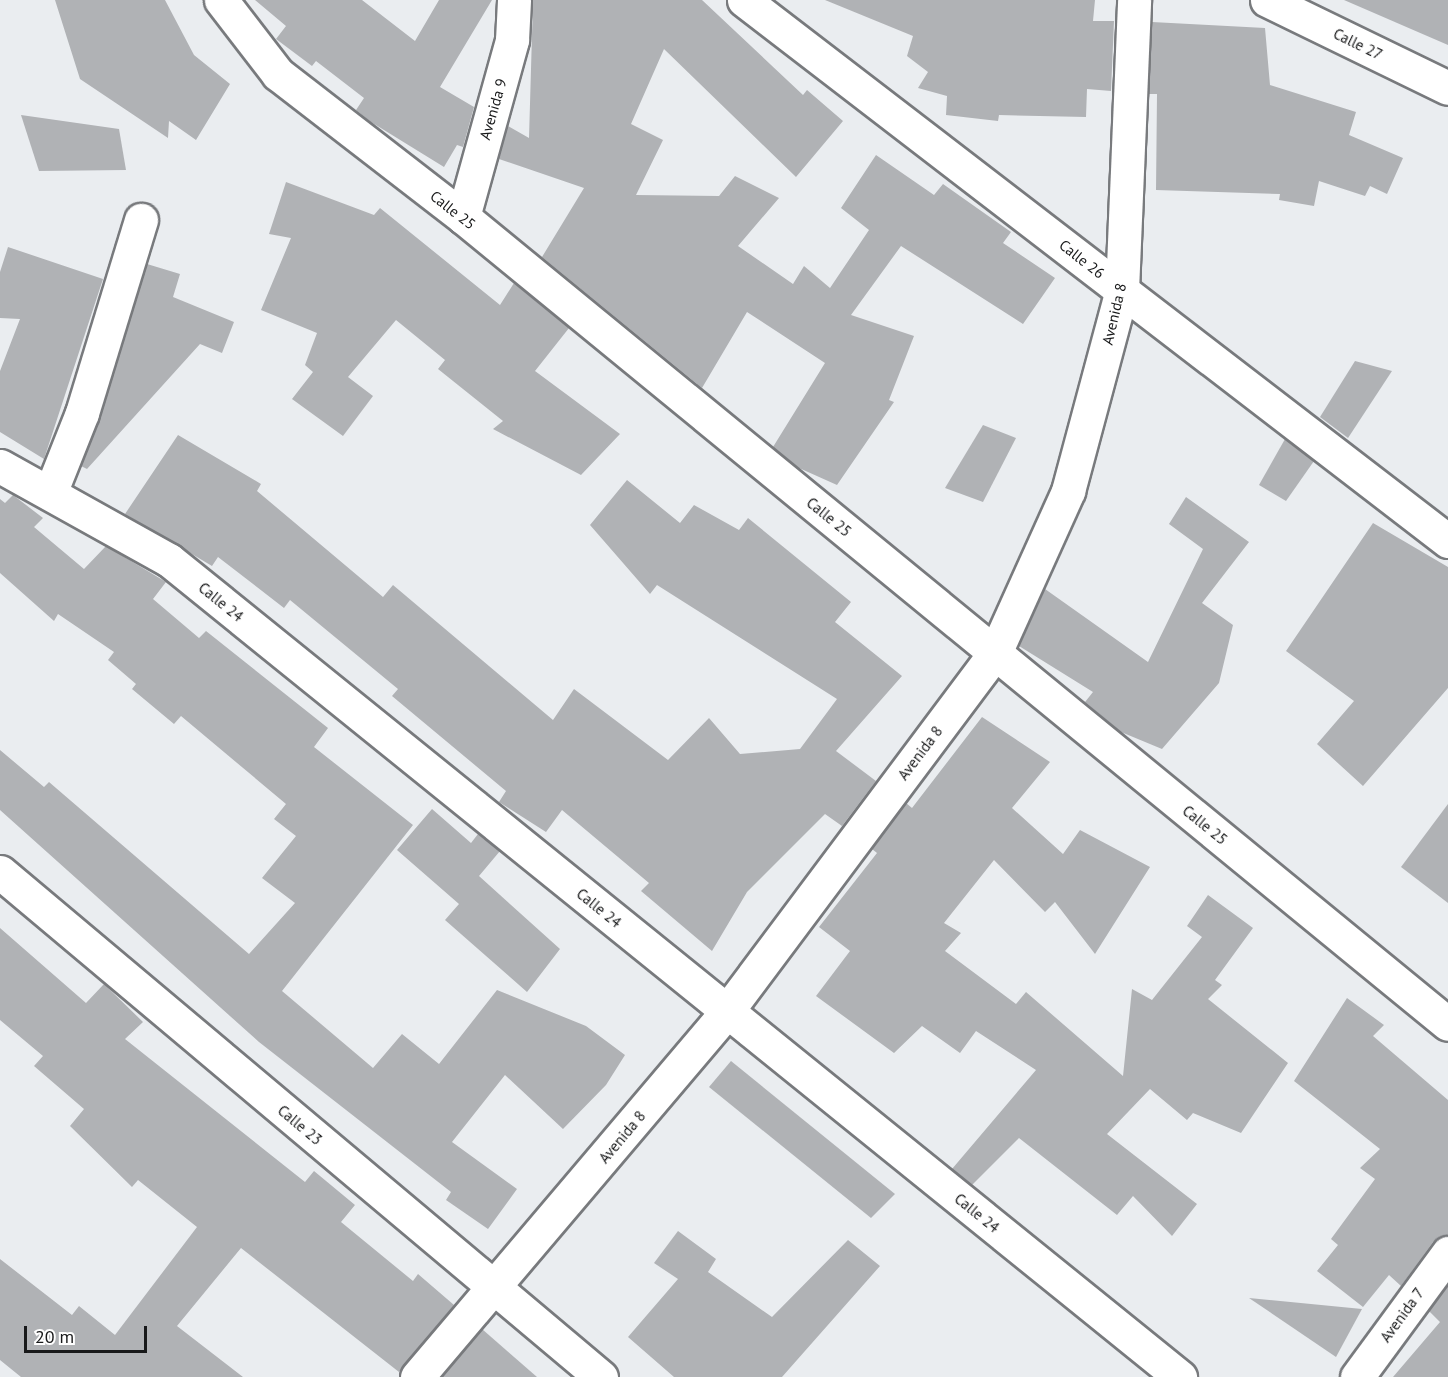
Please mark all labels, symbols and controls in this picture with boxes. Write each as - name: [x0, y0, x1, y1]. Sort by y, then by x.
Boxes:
- street label: Calle 27: [1330, 24, 1386, 64]
- street label: Avenida 9: [476, 76, 510, 142]
- street label: Calle 25: [427, 187, 479, 233]
- street label: Calle 26: [1056, 236, 1108, 282]
- street label: Avenida 8: [1098, 281, 1130, 347]
- street label: Calle 25: [803, 493, 855, 541]
- street label: Calle 24: [195, 578, 247, 626]
- street label: Avenida 8: [894, 722, 946, 784]
- street label: Calle 25: [1179, 801, 1231, 849]
- street label: Calle 24: [573, 884, 625, 932]
- street label: Calle 23: [274, 1101, 326, 1149]
- street label: Avenida 8: [595, 1107, 649, 1167]
- street label: Calle 24: [951, 1189, 1003, 1237]
- street label: Avenida 7: [1376, 1284, 1428, 1346]
- scale bar: [27, 1314, 150, 1352]
- text: 20 m: [35, 1325, 74, 1348]

